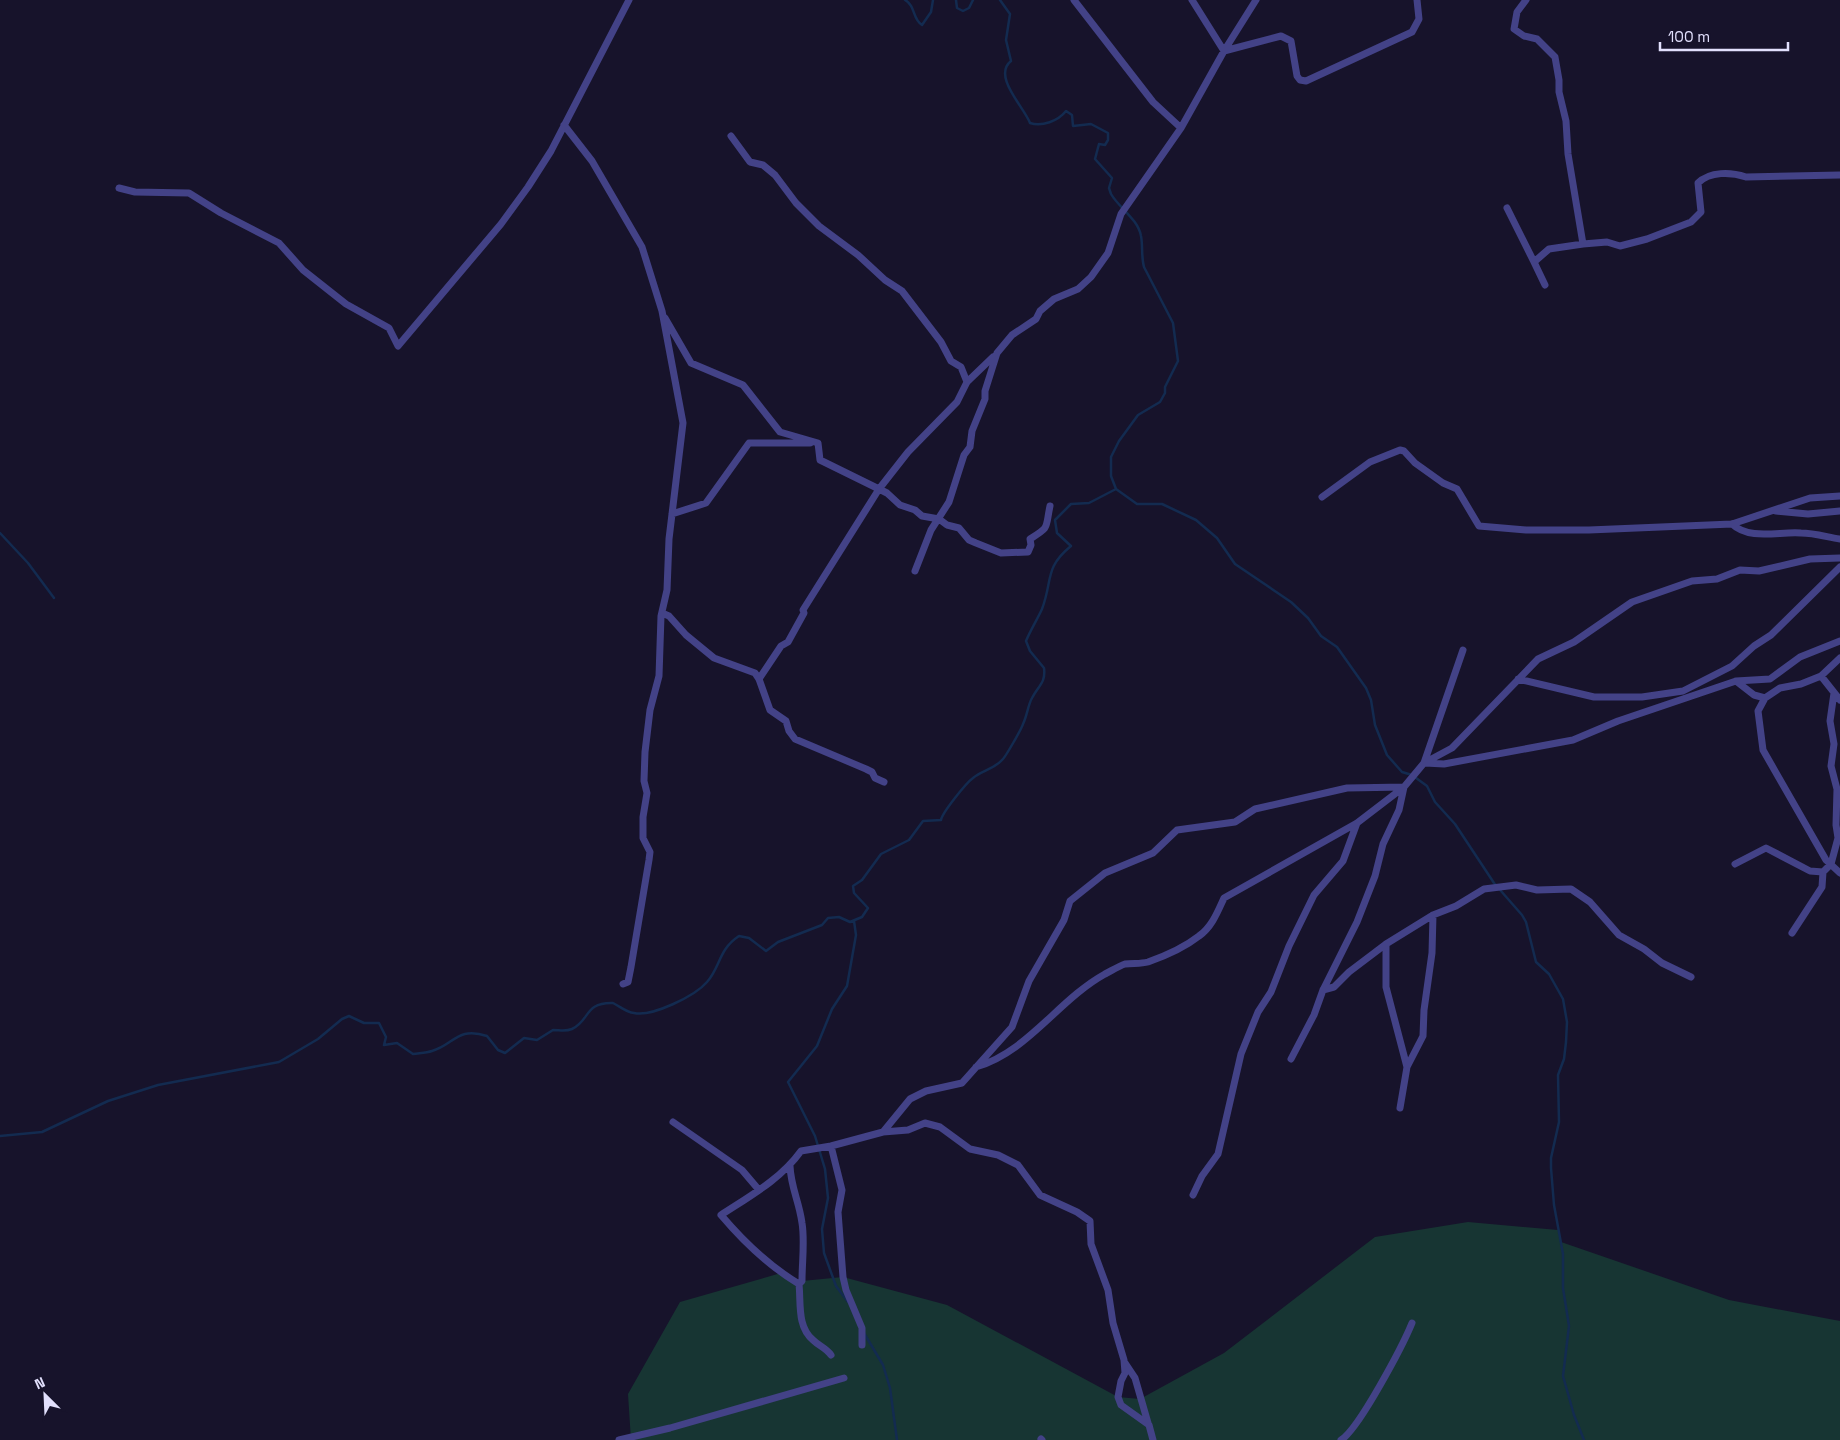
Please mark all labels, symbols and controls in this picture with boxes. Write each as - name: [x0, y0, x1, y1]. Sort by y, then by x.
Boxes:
- scale bar: [1660, 20, 1788, 52]
- text: 100 m: [1668, 27, 1710, 46]
- north arrow: [20, 1370, 70, 1420]
- text: N: [32, 1373, 48, 1393]

